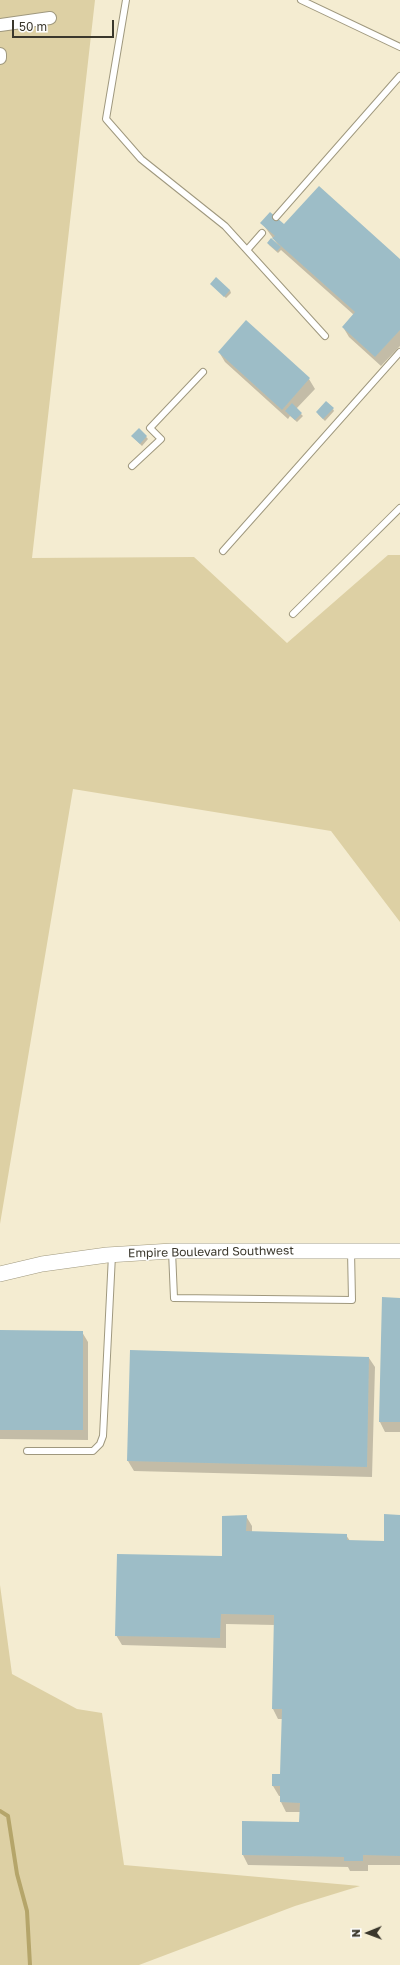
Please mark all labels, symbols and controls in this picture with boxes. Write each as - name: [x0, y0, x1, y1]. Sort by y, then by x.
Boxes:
- scale bar: [14, 12, 116, 38]
- text: 50 m: [19, 19, 47, 34]
- street label: Empire Boulevard Southwest: [128, 1243, 294, 1261]
- north arrow: [348, 1913, 388, 1953]
- text: N: [349, 1929, 362, 1938]

